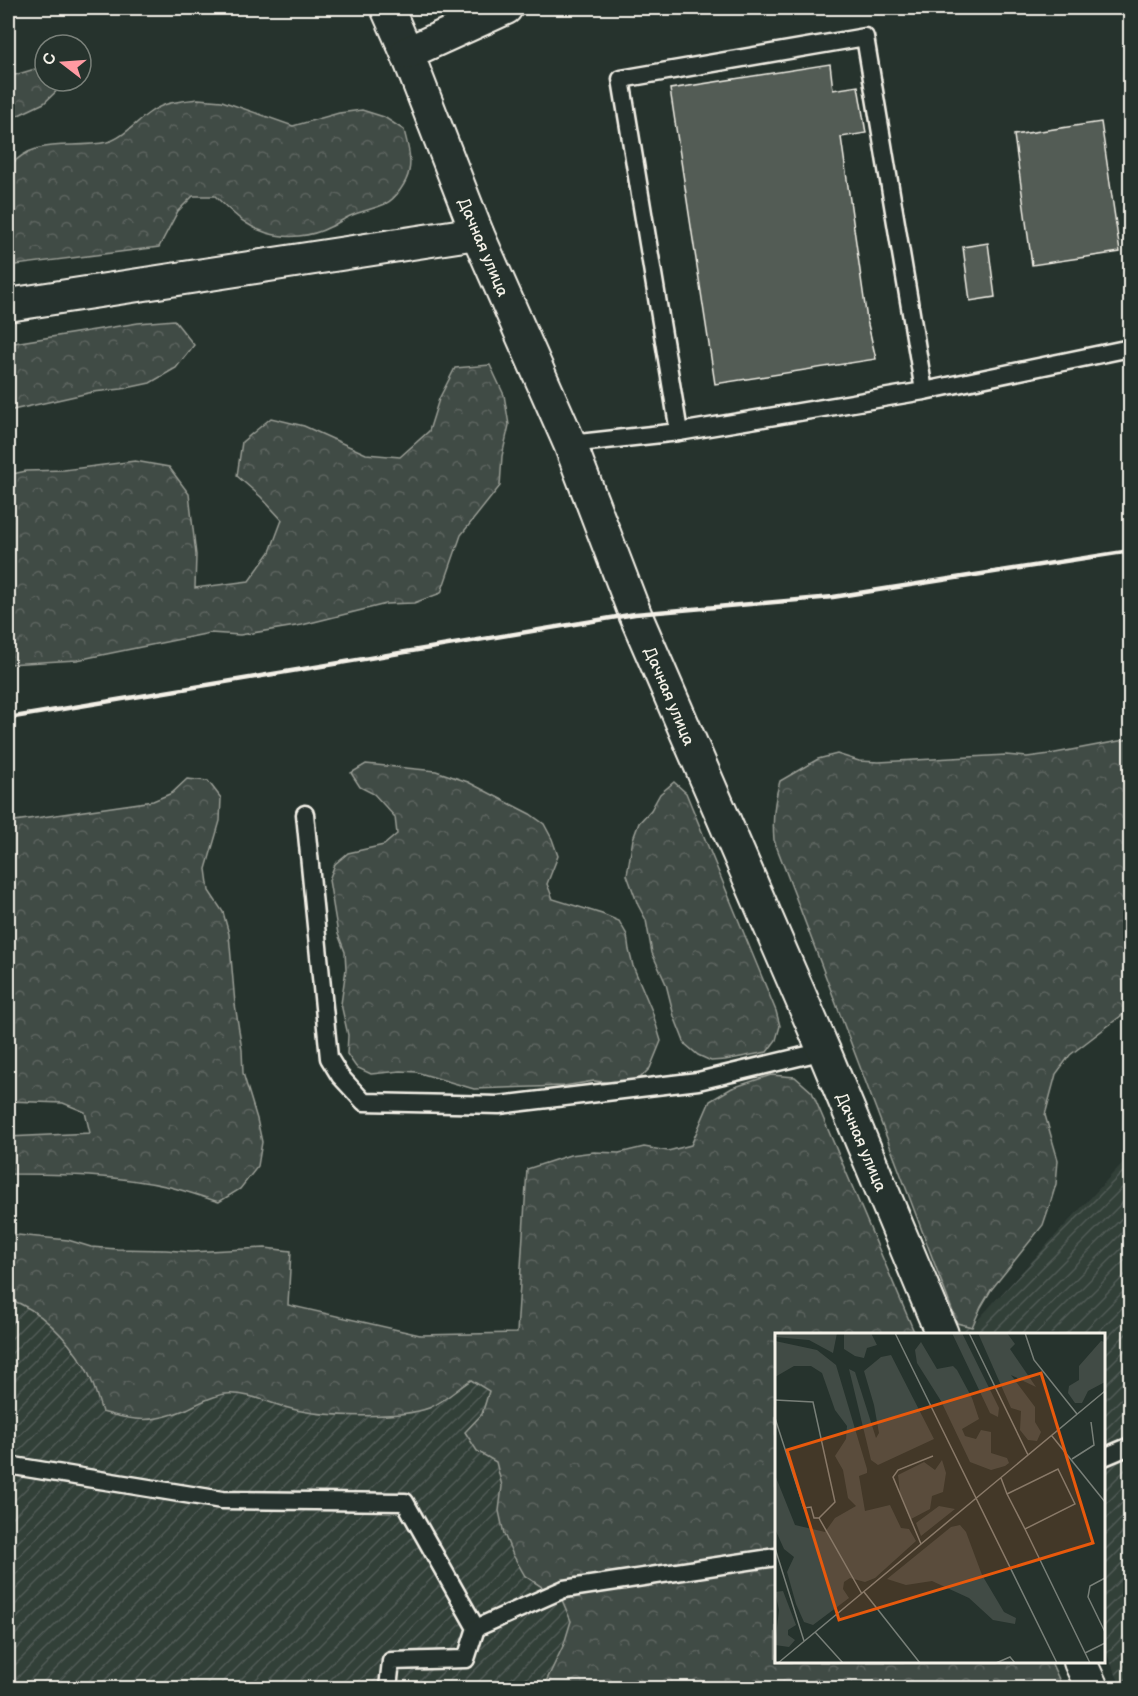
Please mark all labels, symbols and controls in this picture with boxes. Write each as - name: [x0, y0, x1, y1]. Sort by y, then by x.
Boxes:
- north arrow: [33, 33, 93, 93]
- text: С: [39, 51, 61, 67]
- street label: Дачная улица: [453, 196, 512, 300]
- street label: Дачная улица: [639, 645, 698, 749]
- street label: Дачная улица: [831, 1091, 890, 1195]
- inset map: [775, 1333, 1105, 1663]

